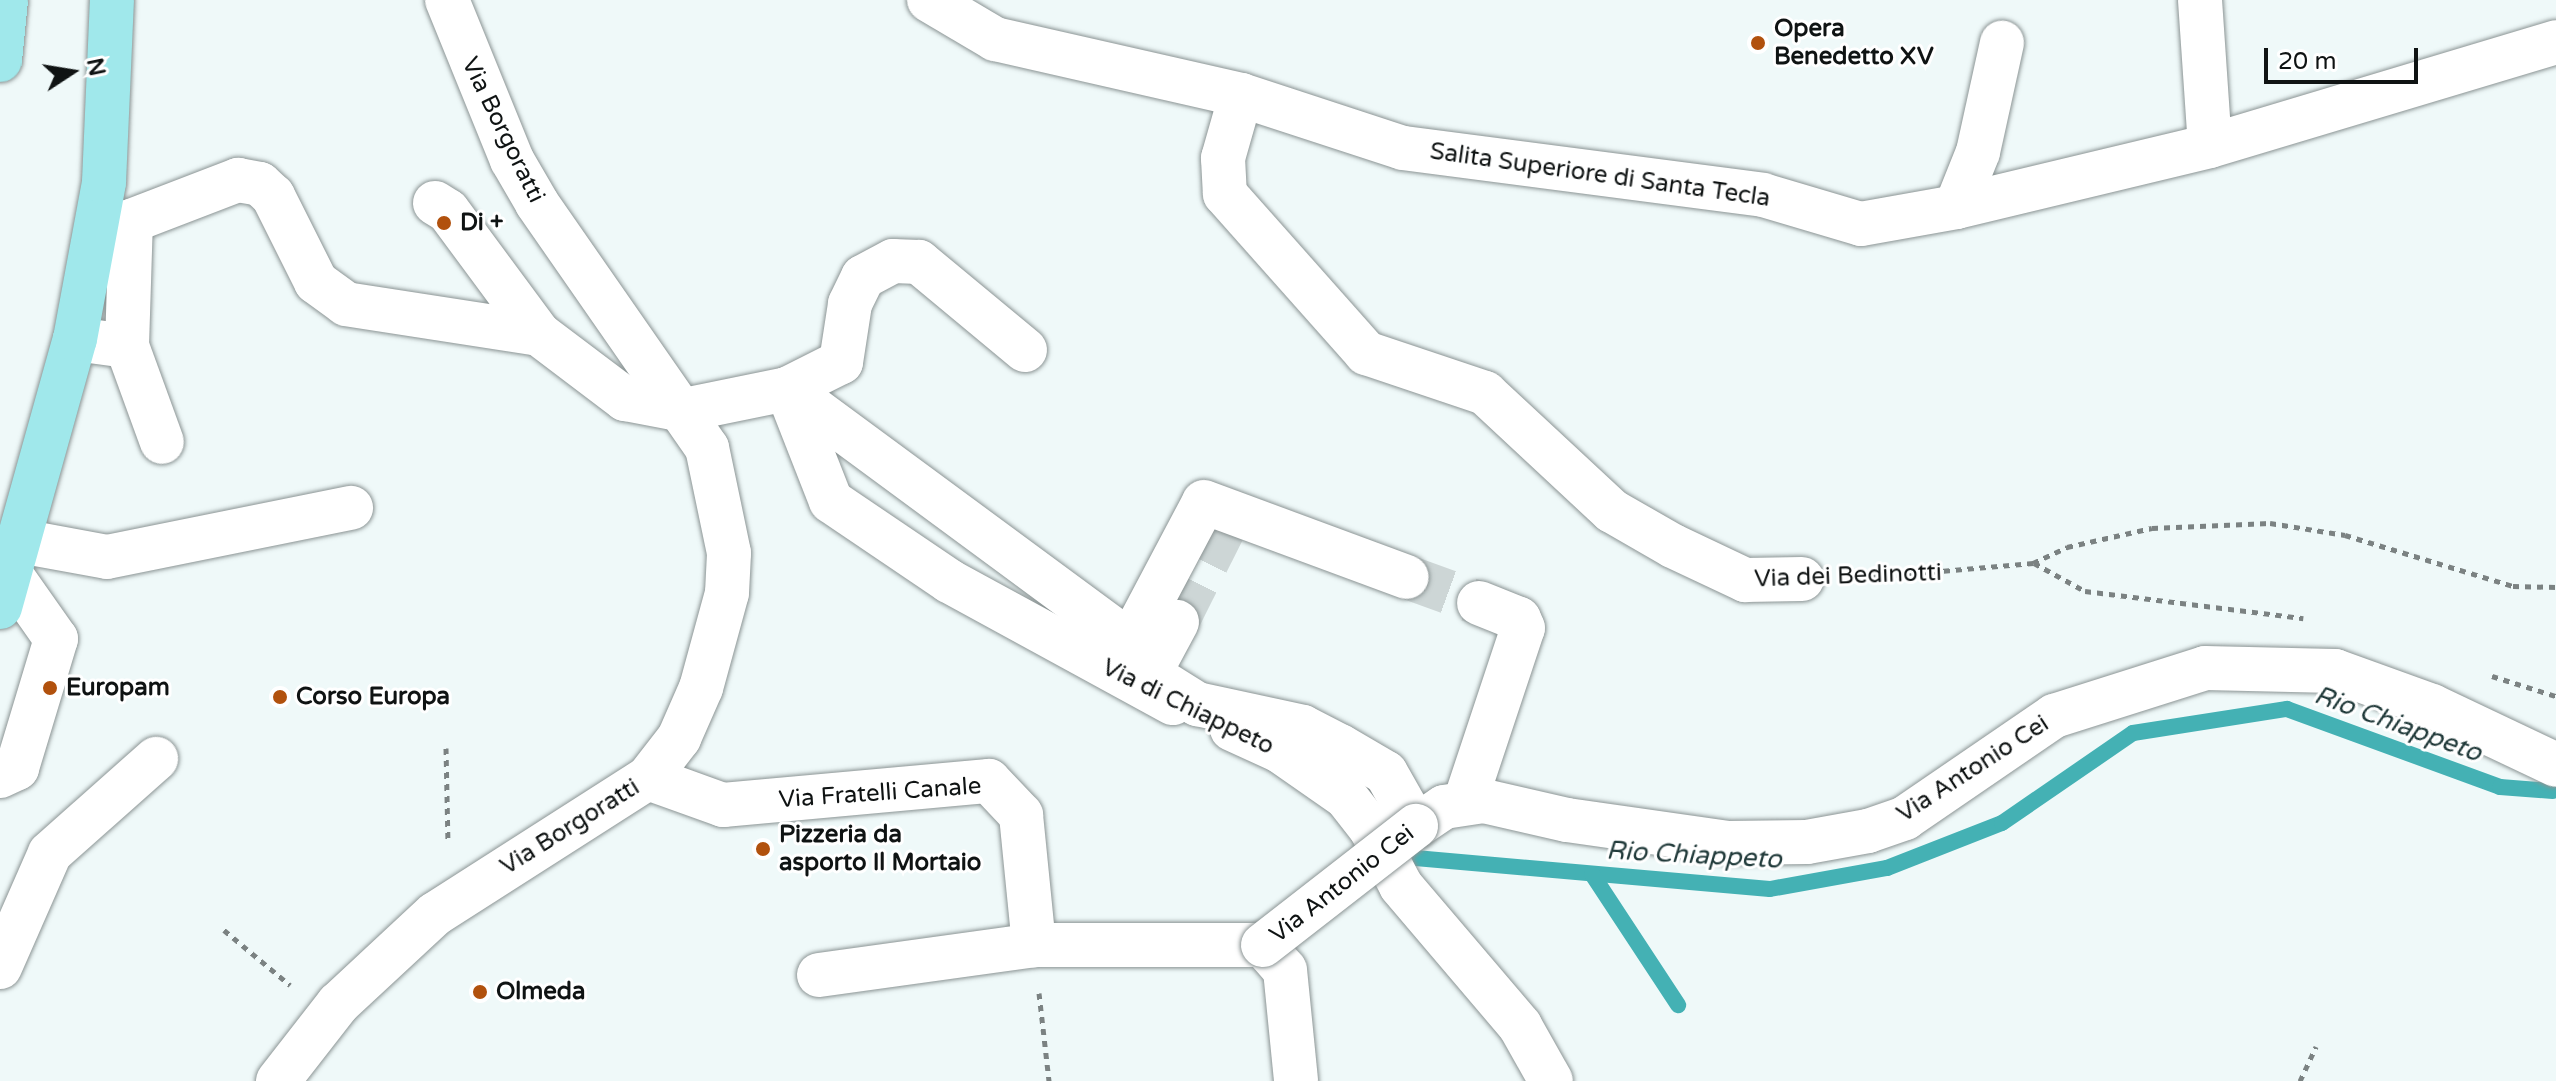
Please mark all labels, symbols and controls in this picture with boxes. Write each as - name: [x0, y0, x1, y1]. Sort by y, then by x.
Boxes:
- place label: Opera Benedetto XV: [1774, 15, 1934, 71]
- north arrow: [32, 32, 112, 112]
- scale bar: [2268, 32, 2422, 82]
- marker: Opera Benedetto XV: [1749, 34, 1767, 52]
- text: 20 m: [2278, 47, 2336, 76]
- street label: Via Borgoratti: [455, 52, 551, 208]
- text: N: [81, 56, 110, 78]
- street label: Salita Superiore di Santa Tecla: [1428, 137, 1772, 213]
- place label: Di +: [460, 209, 503, 237]
- marker: Di +: [435, 214, 453, 232]
- street label: Via dei Bedinotti: [1754, 558, 1942, 594]
- street label: Via di Chiappeto: [1097, 653, 1279, 761]
- place label: Europam: [66, 674, 170, 702]
- marker: Europam: [41, 679, 59, 697]
- water label: Rio Chiappeto: [2310, 679, 2486, 769]
- place label: Corso Europa: [296, 683, 450, 711]
- marker: Corso Europa: [271, 688, 289, 706]
- street label: Via Antonio Cei: [1892, 709, 2054, 829]
- street label: Via Fratelli Canale: [778, 772, 982, 814]
- street label: Via Borgoratti: [495, 773, 645, 881]
- street label: Via Antonio Cei: [1264, 819, 1420, 949]
- place label: Pizzeria da asporto Il Mortaio: [779, 821, 981, 877]
- water label: Rio Chiappeto: [1605, 835, 1783, 875]
- marker: Pizzeria da asporto Il Mortaio: [754, 840, 772, 858]
- place label: Olmeda: [496, 978, 585, 1006]
- marker: Olmeda: [471, 983, 489, 1001]

